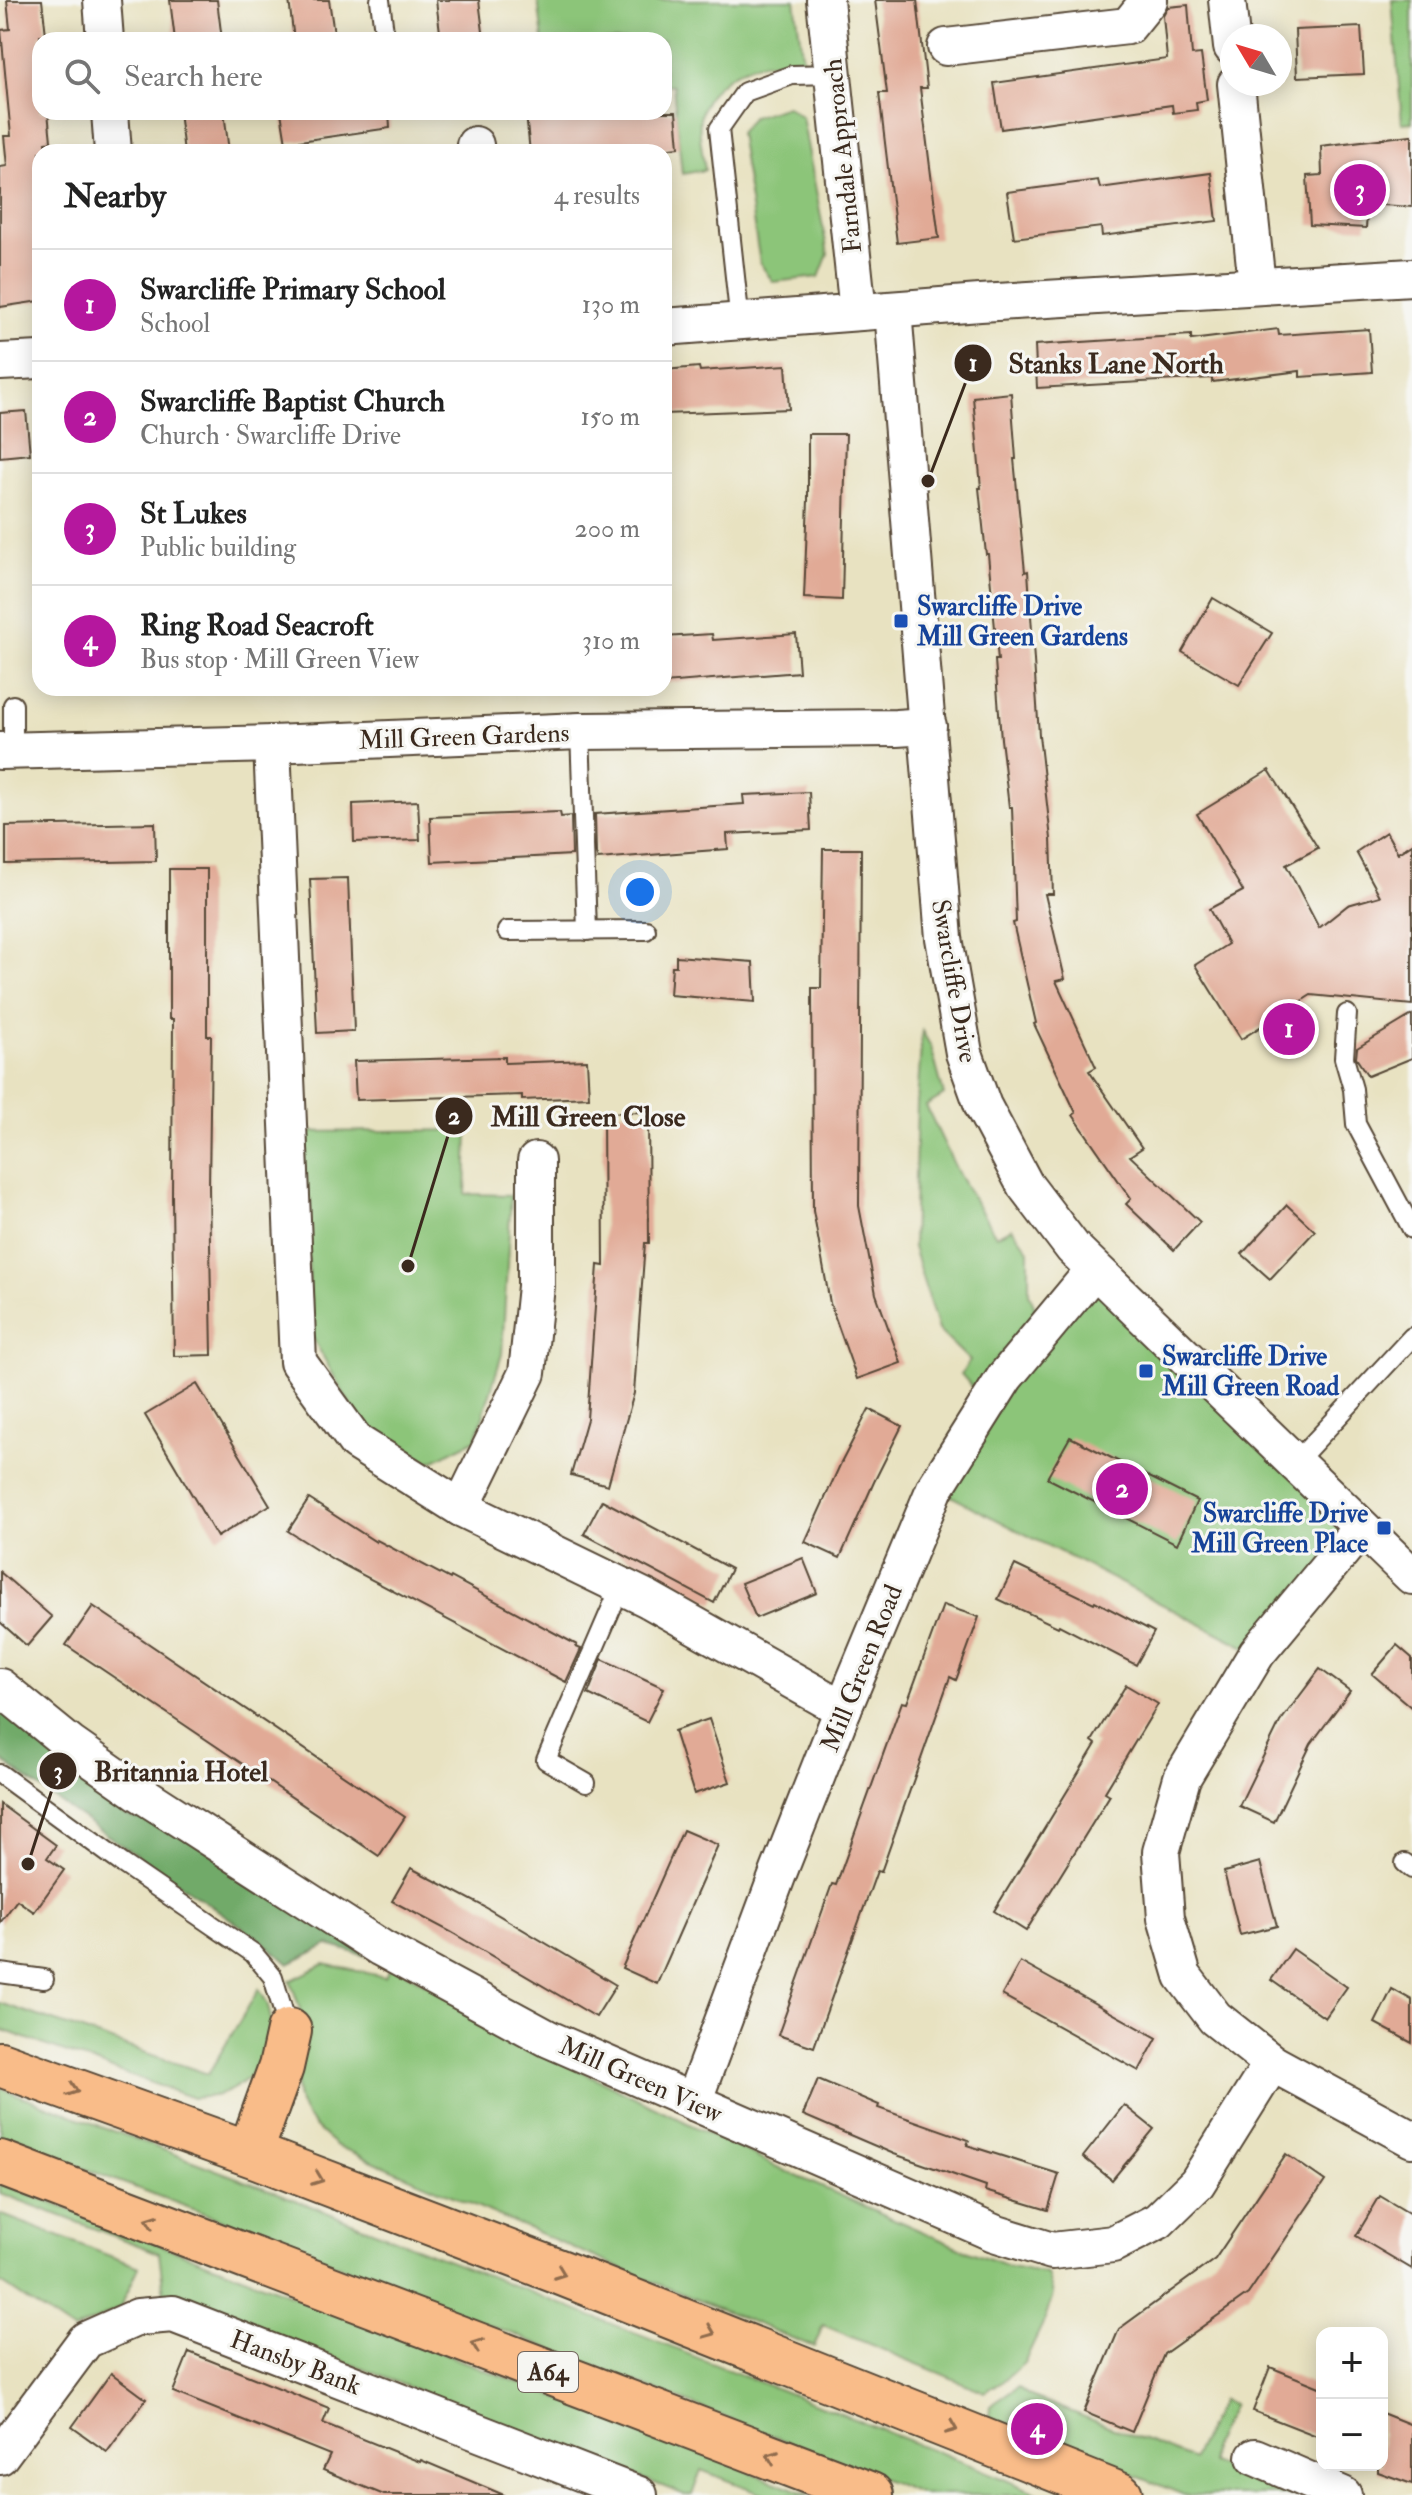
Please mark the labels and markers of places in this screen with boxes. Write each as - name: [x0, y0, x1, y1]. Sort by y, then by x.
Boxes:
- pin: 3: [1334, 160, 1386, 220]
- callout: Stanks Lane North: [953, 337, 1240, 389]
- place label: Swarcliffe Drive Mill Green Gardens: [916, 591, 1128, 653]
- marker: Swarcliffe Drive Mill Green Gardens: [892, 612, 910, 630]
- pin: 1: [1263, 999, 1315, 1059]
- callout: Mill Green Close: [434, 1090, 701, 1142]
- place label: Swarcliffe Drive Mill Green Road: [1161, 1341, 1339, 1403]
- marker: Swarcliffe Drive Mill Green Road: [1137, 1362, 1155, 1380]
- pin: 2: [1096, 1459, 1148, 1519]
- place label: Swarcliffe Drive Mill Green Place: [1190, 1498, 1368, 1560]
- marker: Swarcliffe Drive Mill Green Place: [1375, 1519, 1393, 1537]
- callout: Britannia Hotel: [38, 1745, 284, 1797]
- pin: 4: [1011, 2399, 1063, 2459]

